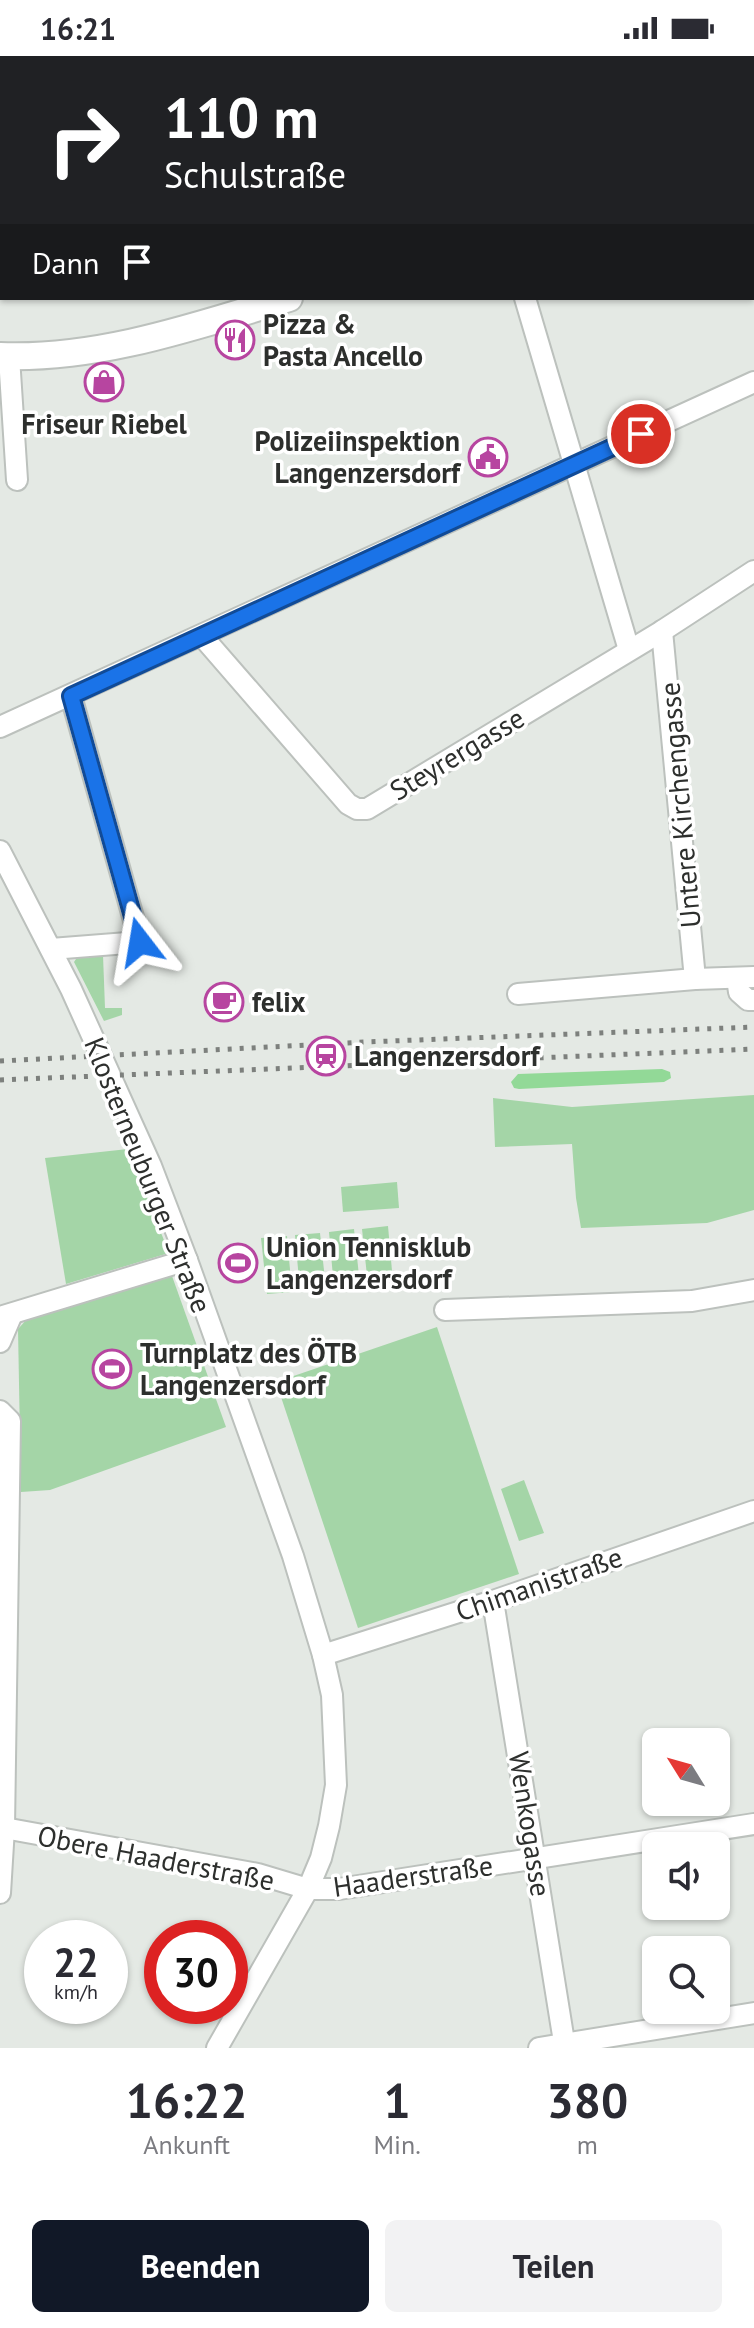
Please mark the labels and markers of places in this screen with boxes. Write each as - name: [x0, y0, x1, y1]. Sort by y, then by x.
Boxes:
- place label: Pizza & Pasta Ancello: [263, 305, 423, 374]
- restaurant icon: Pizza & Pasta Ancello: [214, 319, 256, 361]
- shop icon: Friseur Riebel: [83, 361, 125, 403]
- pin: [607, 400, 675, 468]
- place label: Friseur Riebel: [21, 405, 188, 442]
- place label: Polizeiinspektion Langenzersdorf: [255, 422, 462, 491]
- public building icon: Polizeiinspektion Langenzersdorf: [467, 436, 509, 478]
- cafe icon: felix: [203, 981, 245, 1023]
- place label: felix: [252, 983, 306, 1020]
- station icon: Langenzersdorf: [305, 1035, 347, 1077]
- place label: Langenzersdorf: [354, 1037, 541, 1074]
- place label: Union Tennisklub Langenzersdorf: [266, 1228, 471, 1297]
- sports icon: Union Tennisklub Langenzersdorf: [217, 1242, 259, 1284]
- place label: Turnplatz des ÖTB Langenzersdorf: [140, 1334, 357, 1403]
- sports icon: Turnplatz des ÖTB Langenzersdorf: [91, 1348, 133, 1390]

